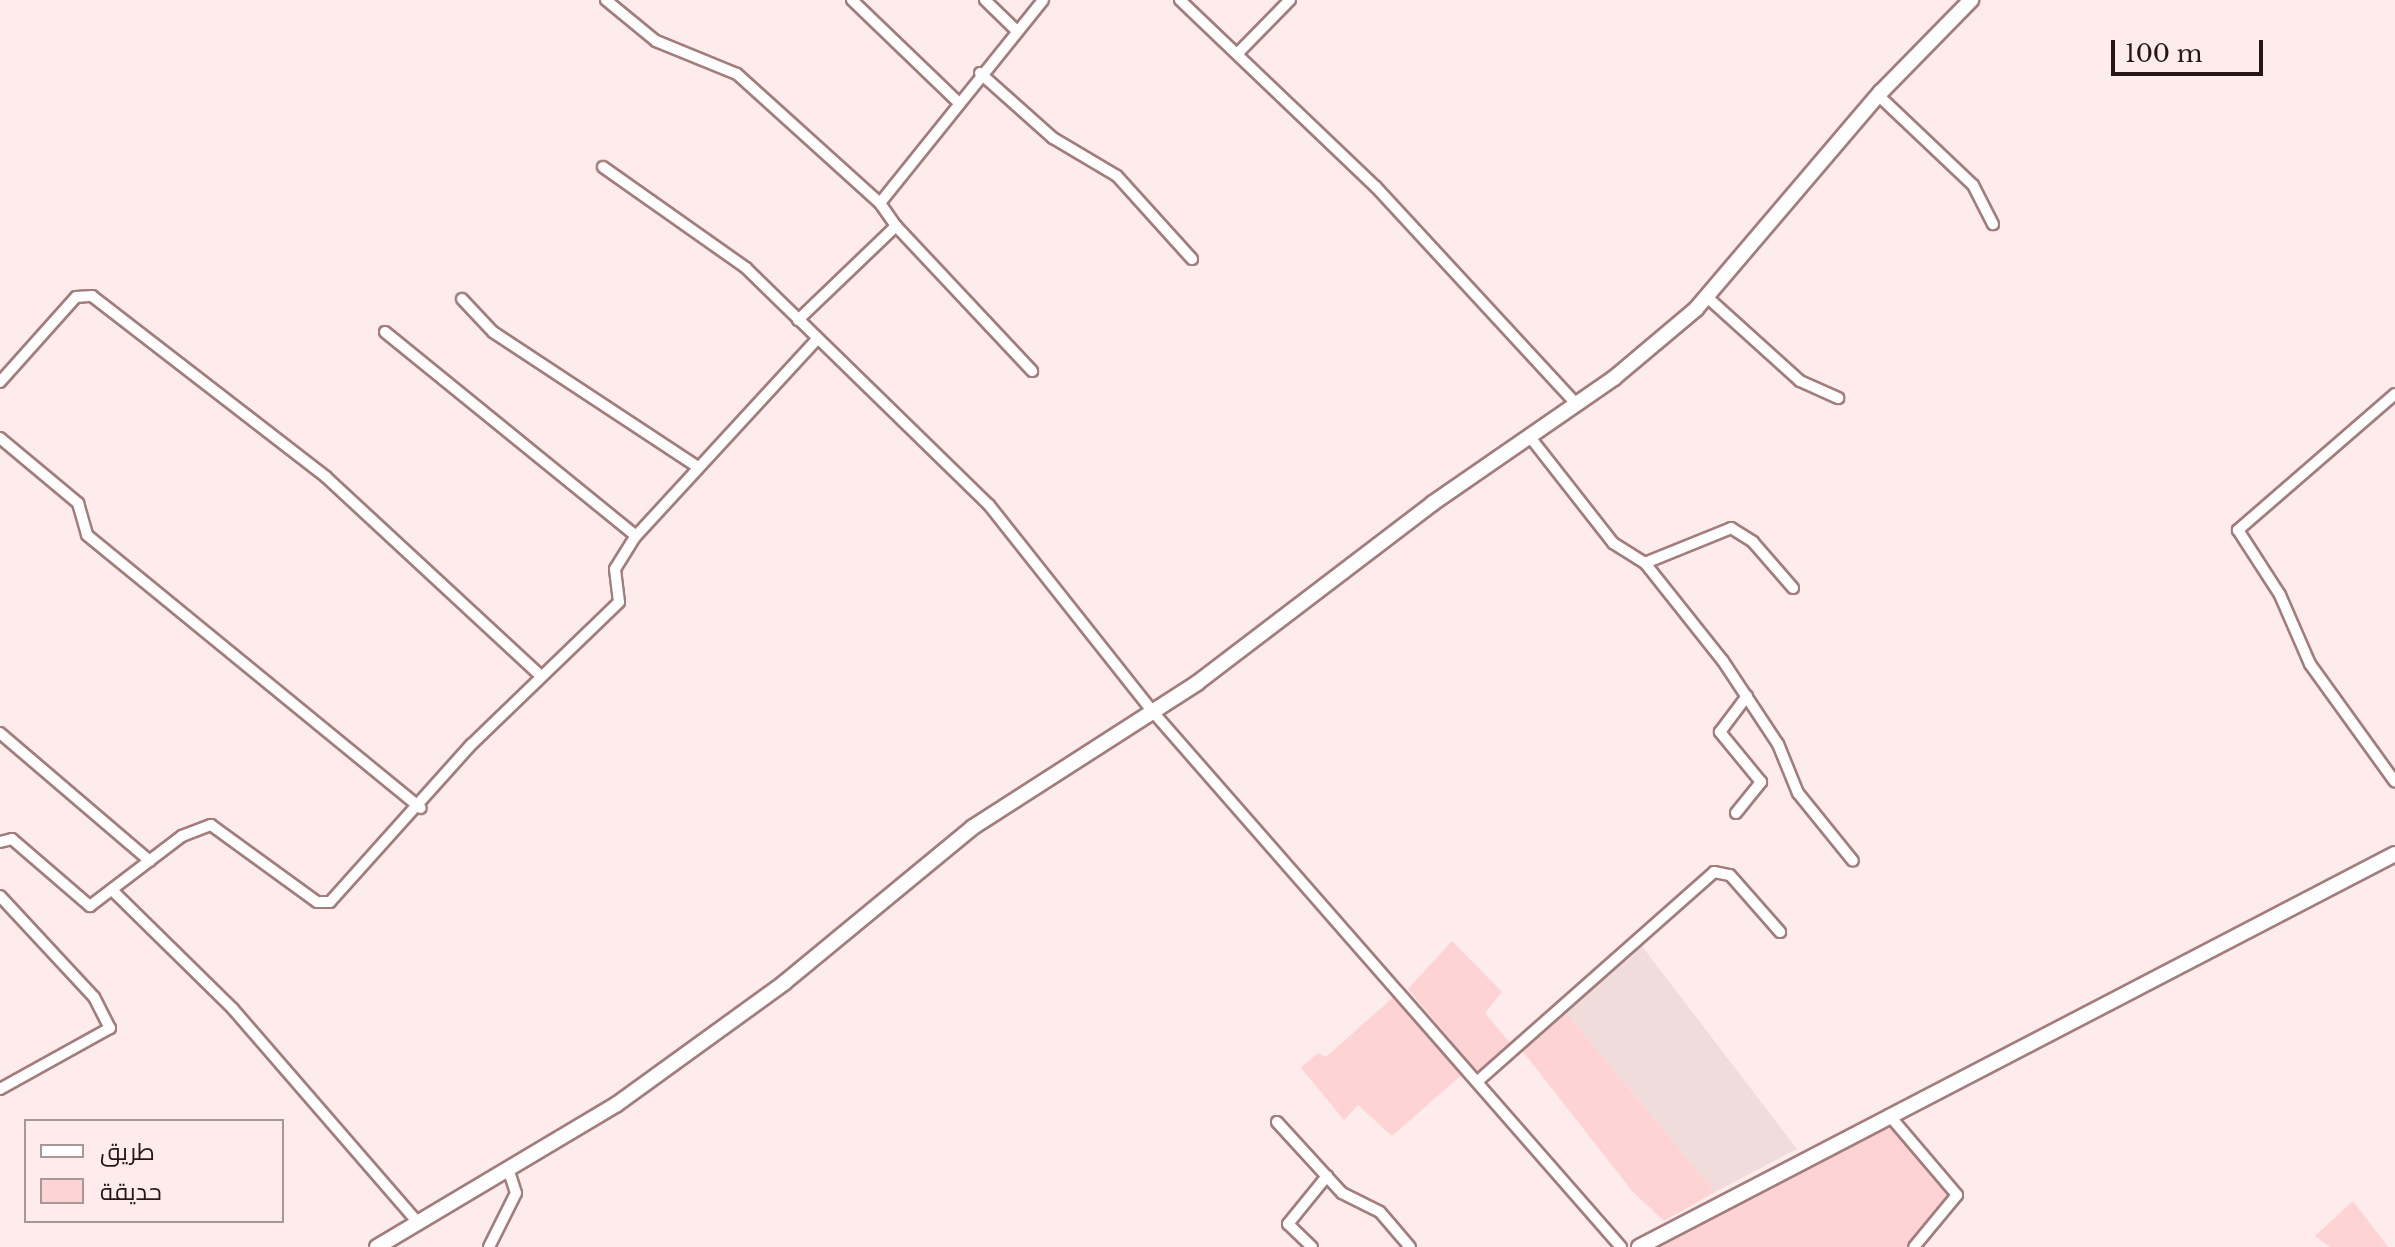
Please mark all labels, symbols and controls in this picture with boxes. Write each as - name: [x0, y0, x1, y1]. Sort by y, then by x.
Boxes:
- scale bar: [2115, 24, 2267, 74]
- text: 100 m: [2125, 39, 2203, 68]
- legend: [24, 1119, 284, 1223]
- text: طريق: [100, 1137, 155, 1166]
- text: حديقة: [100, 1177, 162, 1206]

